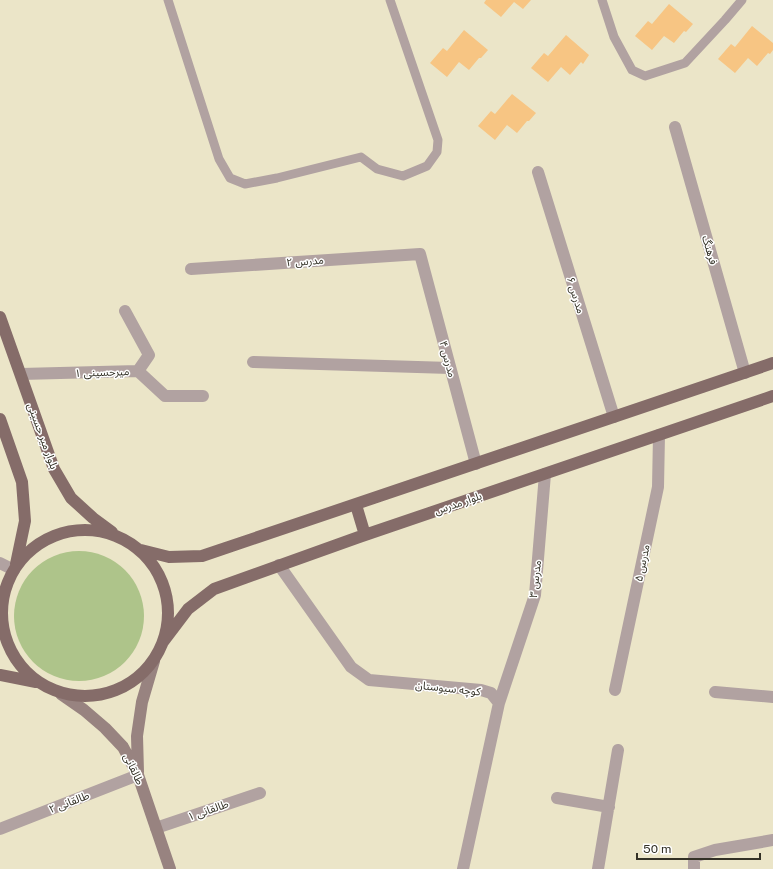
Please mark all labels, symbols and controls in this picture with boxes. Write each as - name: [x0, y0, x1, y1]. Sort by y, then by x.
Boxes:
- street label: فرهنگ: [699, 234, 720, 266]
- street label: مدرس ۲: [286, 254, 324, 269]
- street label: مدرس ۶: [564, 275, 587, 315]
- street label: مدرس ۴: [436, 339, 459, 379]
- street label: میرحسینی ۱: [75, 365, 130, 380]
- street label: بلوار میر حسینی: [24, 401, 61, 471]
- street label: بلوار مدرس: [433, 489, 484, 518]
- street label: مدرس ۵: [632, 543, 653, 583]
- street label: مدرس ۳: [527, 559, 544, 599]
- street label: کوچه سیوستان: [415, 679, 482, 699]
- street label: طالقانی: [121, 751, 146, 787]
- street label: طالقانی ۲: [47, 789, 91, 816]
- street label: طالقانی ۱: [186, 797, 230, 823]
- scale bar: [637, 835, 760, 861]
- text: 50 m: [643, 842, 671, 856]

